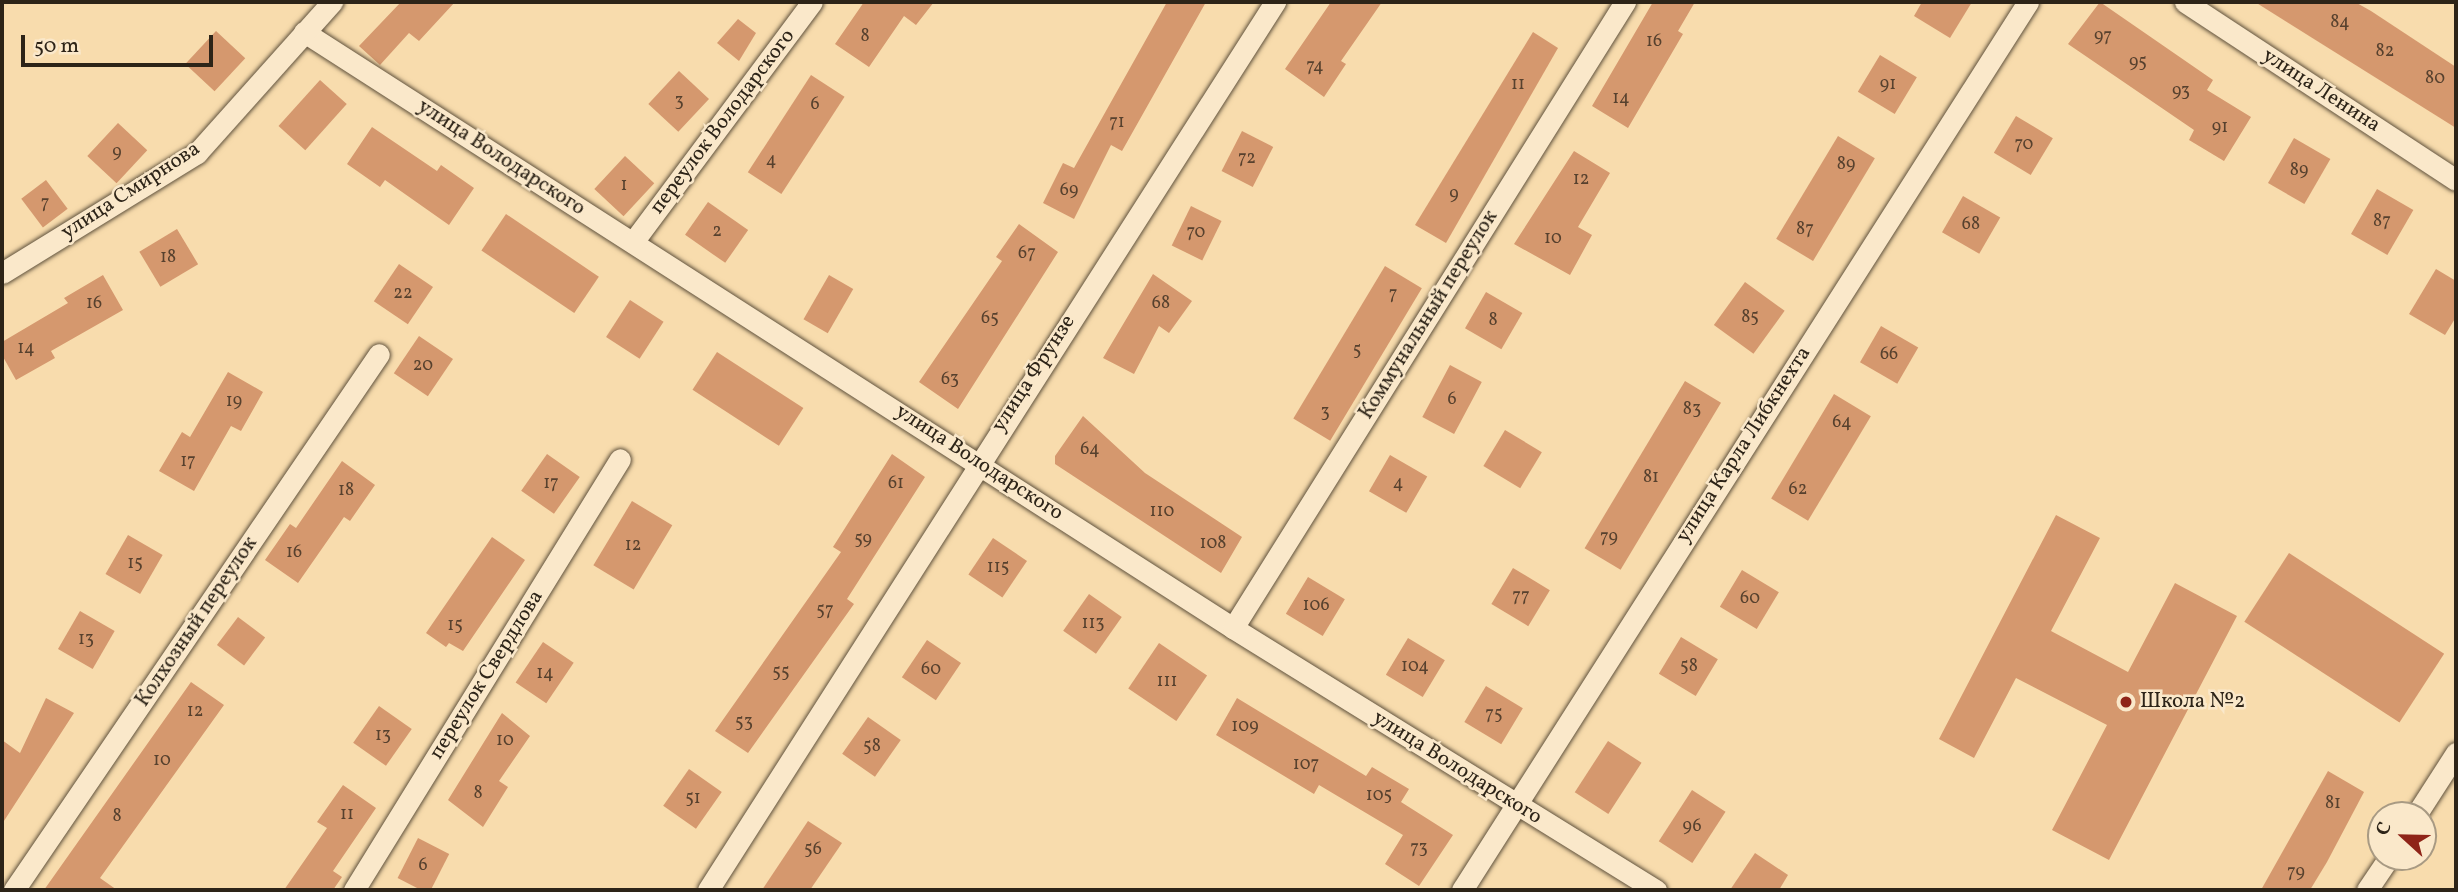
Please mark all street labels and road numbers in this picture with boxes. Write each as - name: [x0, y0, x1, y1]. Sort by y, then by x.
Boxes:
- street label: переулок Володарского: [645, 25, 801, 219]
- street label: улица Ленина: [2257, 43, 2385, 139]
- street label: улица Володарского: [412, 94, 590, 222]
- street label: улица Смирнова: [57, 137, 205, 245]
- street label: Коммунальный переулок: [1354, 206, 1504, 424]
- street label: улица Фрунзе: [987, 311, 1081, 437]
- street label: улица Карла Либкнехта: [1671, 342, 1817, 548]
- street label: улица Володарского: [890, 399, 1068, 527]
- street label: Колхозный переулок: [131, 532, 263, 712]
- street label: переулок Свердлова: [425, 586, 549, 764]
- street label: улица Володарского: [1368, 706, 1546, 830]

